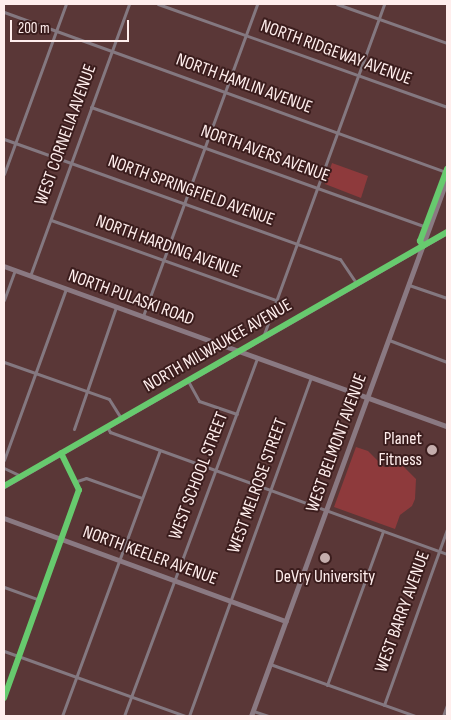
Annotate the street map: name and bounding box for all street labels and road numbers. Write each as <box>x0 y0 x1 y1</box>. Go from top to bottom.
street label: NORTH RIDGEWAY AVENUE <box>257 16 415 90</box>
street label: NORTH HAMLIN AVENUE <box>173 49 315 119</box>
street label: WEST CORNELIA AVENUE <box>30 62 102 208</box>
street label: NORTH AVERS AVENUE <box>198 121 332 187</box>
street label: NORTH SPRINGFIELD AVENUE <box>105 151 277 231</box>
street label: NORTH HARDING AVENUE <box>93 211 243 283</box>
street label: NORTH PULASKI ROAD <box>65 265 197 331</box>
street label: NORTH MILWAUKEE AVENUE <box>140 295 296 397</box>
street label: WEST BELMONT AVENUE <box>302 371 372 515</box>
street label: WEST SCHOOL STREET <box>165 409 233 543</box>
street label: WEST MELROSE STREET <box>224 416 292 556</box>
street label: NORTH KEELER AVENUE <box>80 522 220 590</box>
street label: WEST BARRY AVENUE <box>371 548 435 676</box>

